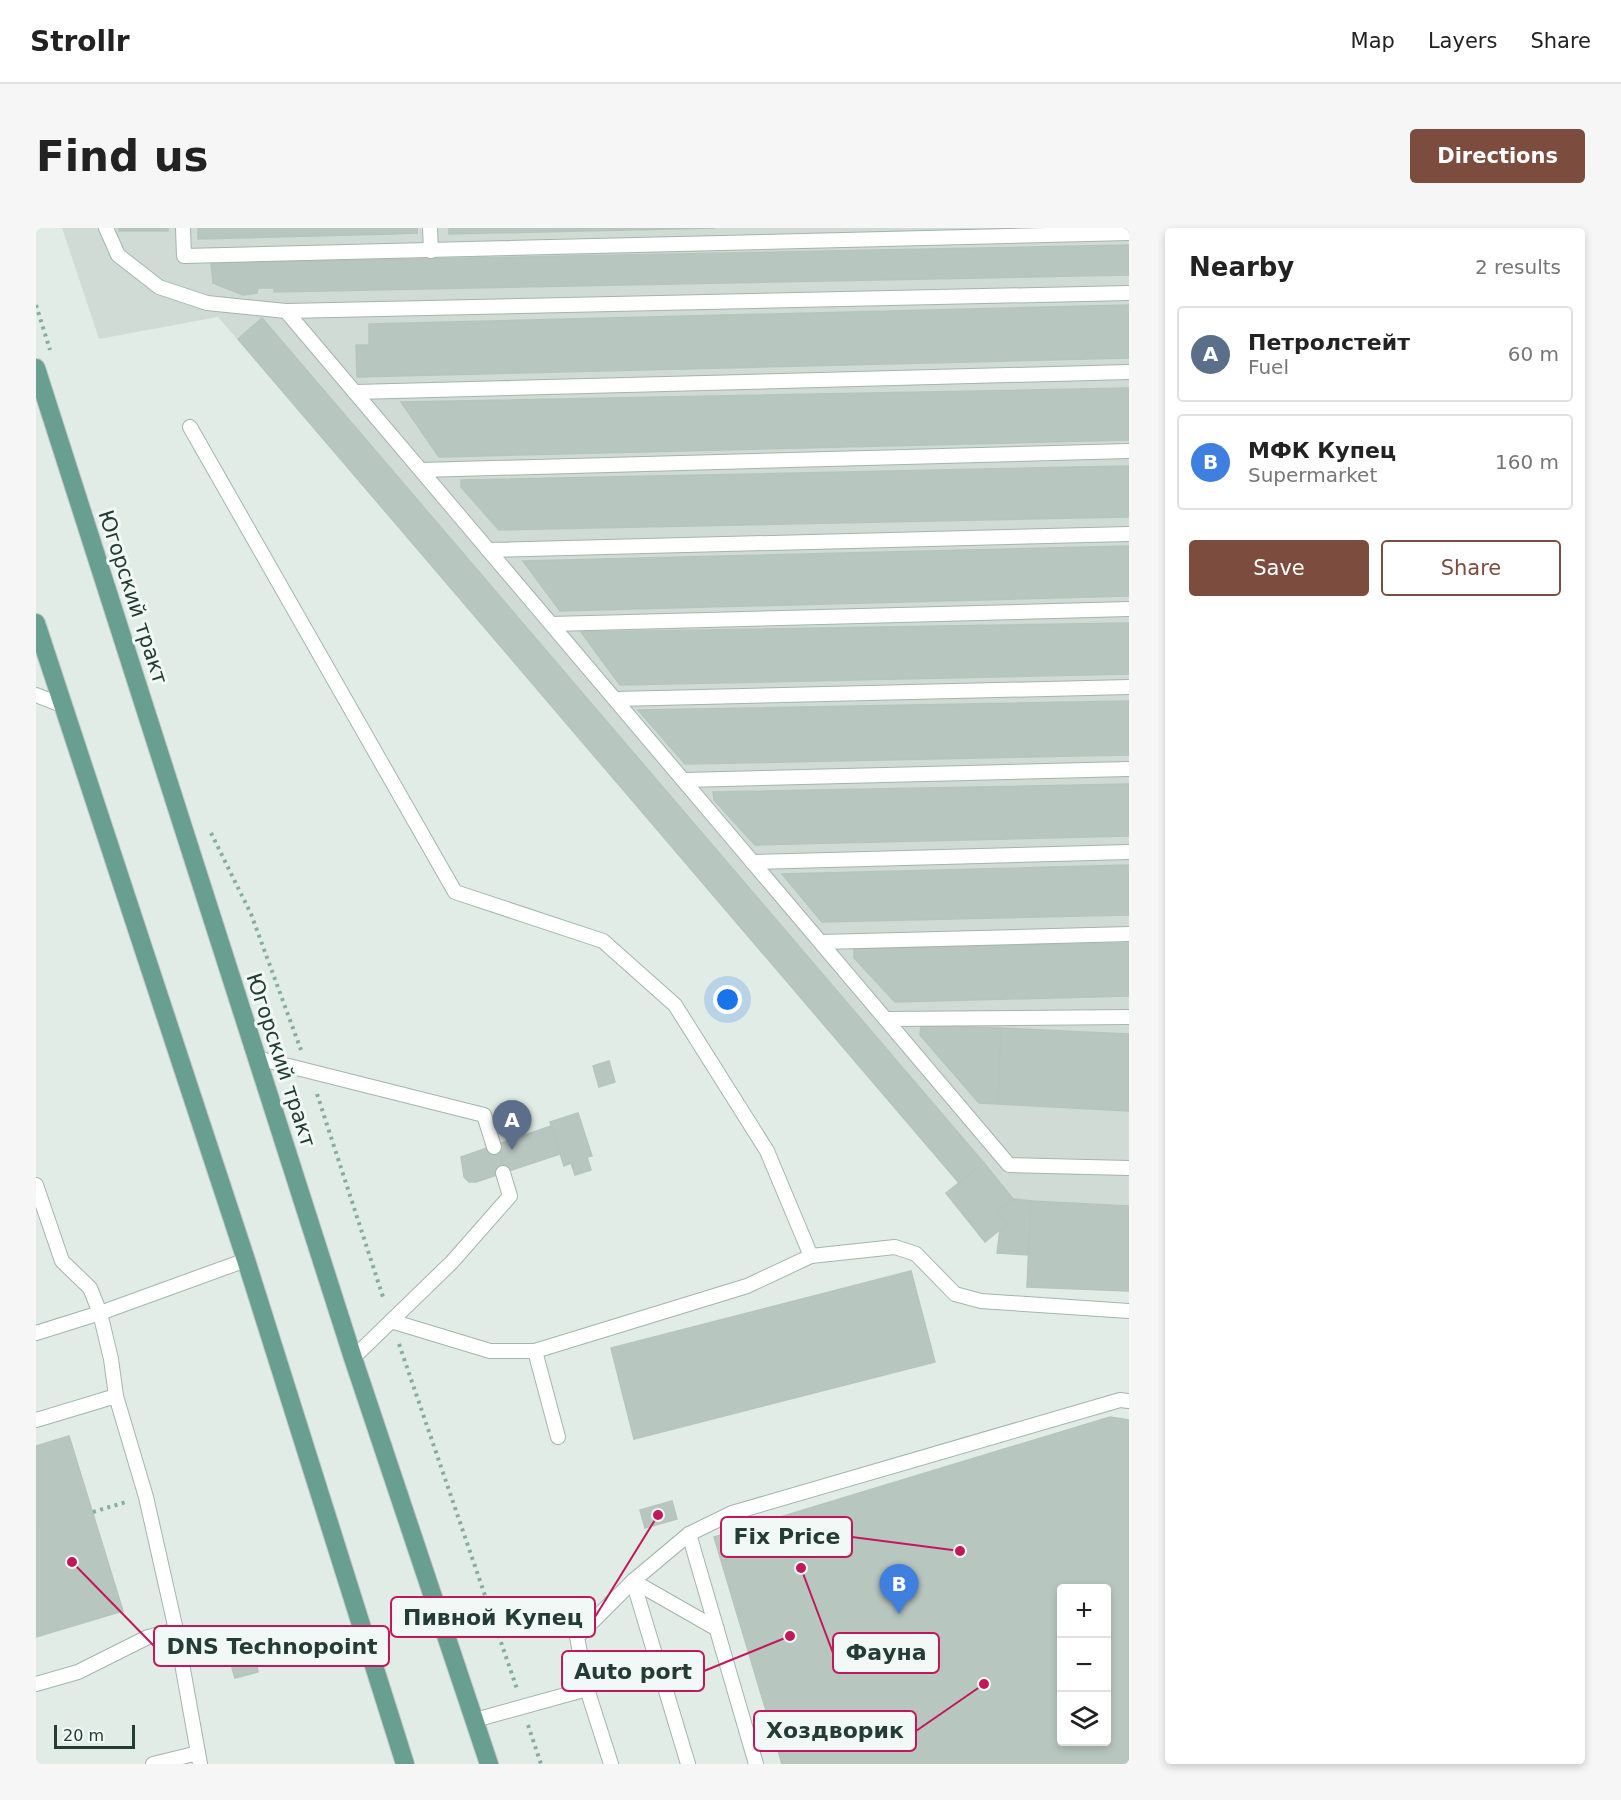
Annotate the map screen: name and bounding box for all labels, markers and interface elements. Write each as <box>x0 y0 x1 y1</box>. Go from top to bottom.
text: Strollr <box>30 25 130 58</box>
text: Map <box>1351 29 1395 53</box>
text: Layers <box>1428 29 1497 53</box>
text: Share <box>1530 29 1591 53</box>
button: Directions <box>1410 129 1585 183</box>
text: Find us <box>36 132 209 181</box>
text: Nearby <box>1189 252 1294 282</box>
text: 2 results <box>1475 255 1561 279</box>
text: Петролстейт <box>1248 330 1410 355</box>
text: A <box>1203 342 1218 366</box>
text: 60 m <box>1508 342 1559 366</box>
text: Fuel <box>1248 355 1289 379</box>
text: МФК Купец <box>1248 438 1396 463</box>
text: B <box>1203 450 1218 474</box>
text: 160 m <box>1495 450 1559 474</box>
text: Supermarket <box>1248 463 1377 487</box>
street label: Югорский тракт <box>94 507 172 687</box>
button: Save <box>1189 540 1369 596</box>
button: Share <box>1381 540 1561 596</box>
street label: Югорский тракт <box>242 970 320 1150</box>
your location <box>713 985 742 1014</box>
pin: A <box>492 1100 532 1150</box>
callout: Fix Price <box>721 1517 852 1557</box>
text: Fix Price <box>734 1524 840 1549</box>
pin: B <box>880 1564 918 1614</box>
map controls <box>1057 1584 1111 1746</box>
button: + <box>1057 1584 1111 1638</box>
callout: Пивной Купец <box>391 1597 595 1637</box>
text: Пивной Купец <box>403 1605 583 1630</box>
callout: DNS Technopoint <box>154 1626 389 1666</box>
callout: Фауна <box>833 1633 939 1673</box>
text: DNS Technopoint <box>166 1634 378 1659</box>
button: − <box>1057 1638 1111 1692</box>
text: Фауна <box>845 1640 927 1665</box>
callout: Auto port <box>562 1651 704 1691</box>
text: Auto port <box>574 1659 693 1684</box>
button: layers <box>1057 1692 1111 1746</box>
callout: Хоздворик <box>754 1711 916 1751</box>
text: Хоздворик <box>766 1718 904 1743</box>
scale bar <box>54 1722 135 1750</box>
text: 20 m <box>63 1726 104 1745</box>

